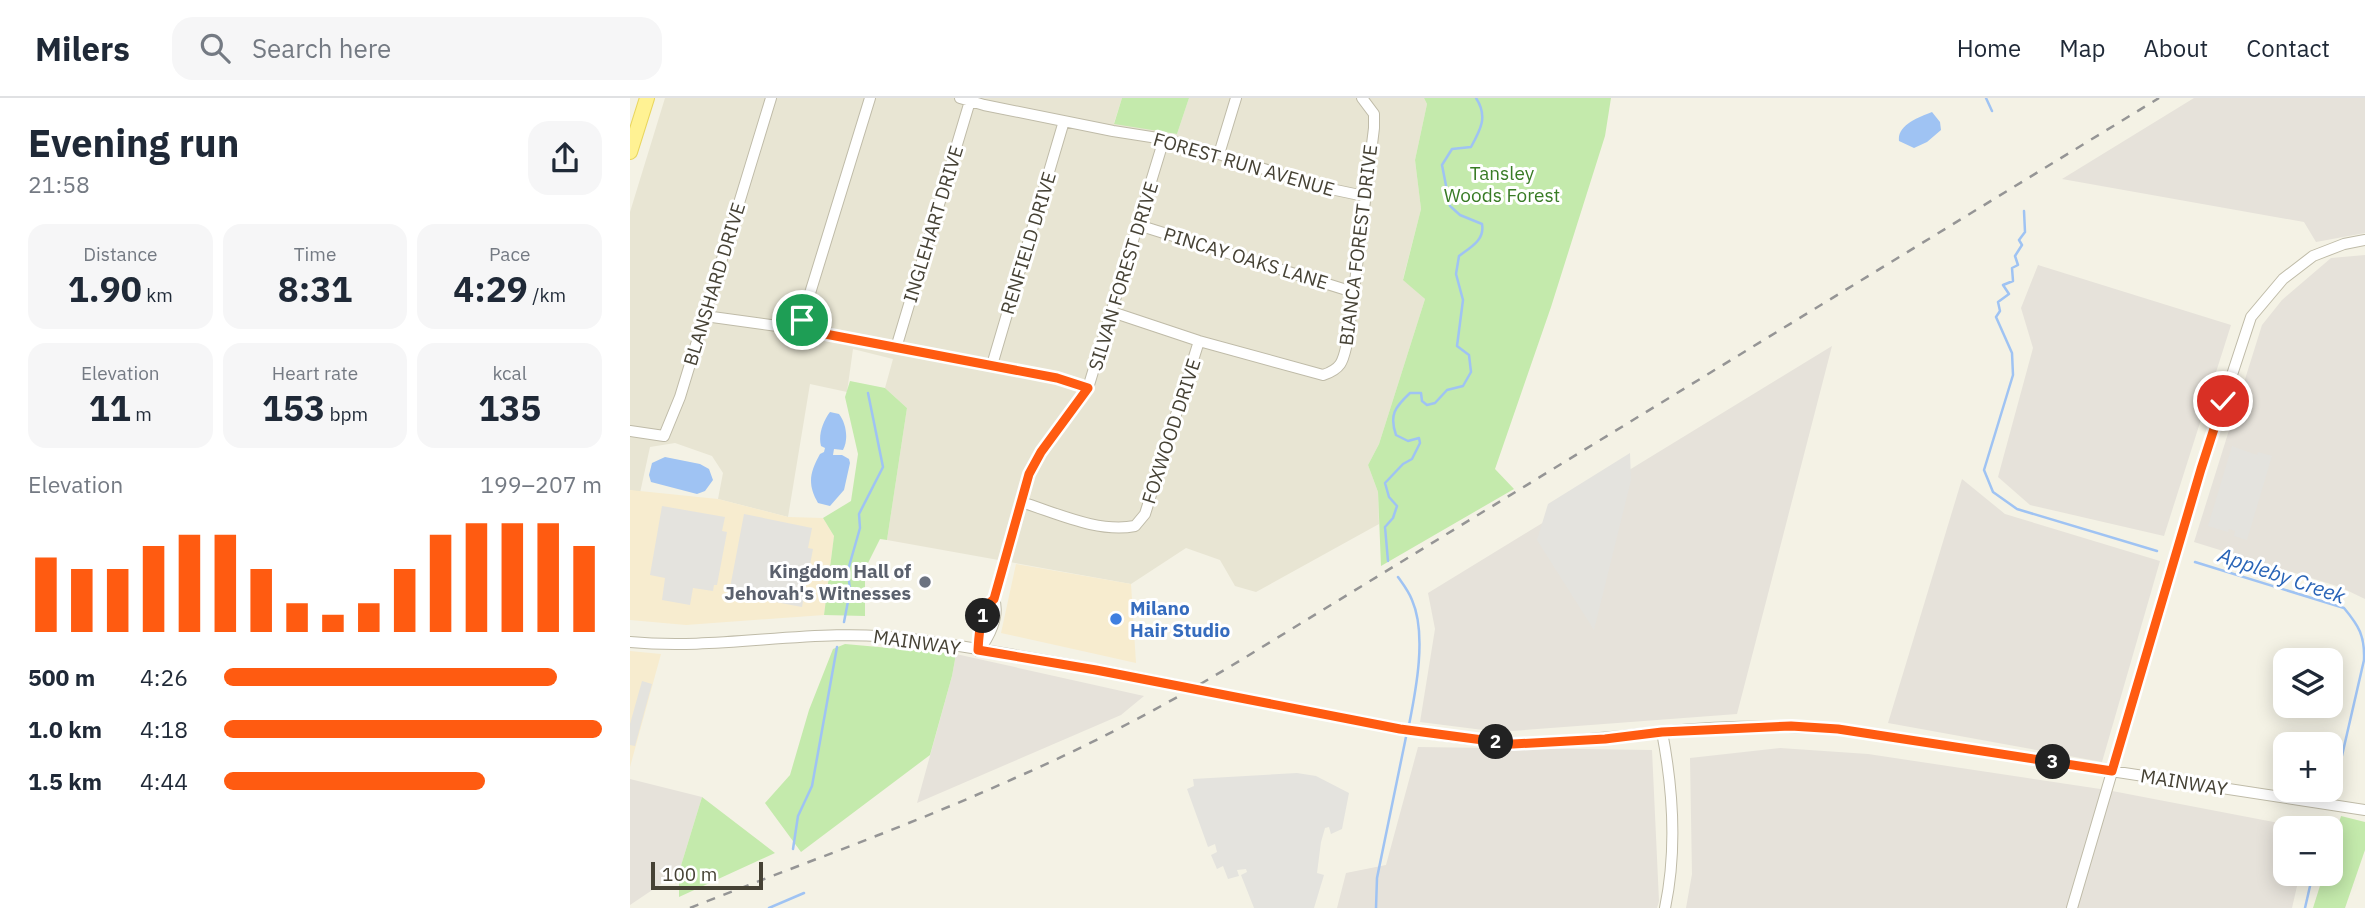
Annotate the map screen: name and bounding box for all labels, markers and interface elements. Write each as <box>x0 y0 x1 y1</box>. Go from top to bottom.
search box <box>172 17 662 80</box>
text: Milers <box>35 27 130 70</box>
icon: search <box>196 29 234 67</box>
text: Search here <box>252 31 391 65</box>
text: Home <box>1957 32 2021 64</box>
text: Map <box>2059 32 2105 64</box>
text: About <box>2143 32 2208 64</box>
text: Contact <box>2246 32 2330 64</box>
text: Evening run <box>28 118 239 167</box>
button: share <box>528 121 602 195</box>
street label: FOREST RUN AVENUE <box>1151 127 1337 201</box>
street label: INGLEHART DRIVE <box>898 143 968 305</box>
street label: BIANCA FOREST DRIVE <box>1334 143 1382 347</box>
park label: Tansley Woods Forest <box>1444 161 1560 207</box>
text: 21:58 <box>28 169 90 199</box>
street label: RENFIELD DRIVE <box>995 169 1061 317</box>
street label: SILVAN FOREST DRIVE <box>1083 179 1163 373</box>
street label: BLANSHARD DRIVE <box>678 200 750 368</box>
street label: PINCAY OAKS LANE <box>1161 222 1331 294</box>
text: Distance <box>83 242 157 266</box>
text: Time <box>294 242 336 266</box>
text: Pace <box>489 242 530 266</box>
text: 1.90 <box>68 266 142 312</box>
text: 8:31 <box>278 266 352 312</box>
text: 4:29 <box>453 266 528 312</box>
text: km <box>142 283 173 307</box>
text: /km <box>528 283 566 307</box>
pin <box>772 290 832 350</box>
icon: arrive <box>783 301 821 339</box>
street label: FOXWOOD DRIVE <box>1136 355 1206 507</box>
text: Elevation <box>81 361 160 385</box>
text: Heart rate <box>272 361 358 385</box>
text: kcal <box>492 361 527 385</box>
pin <box>2193 371 2253 431</box>
icon: check <box>2204 382 2242 420</box>
text: 11 <box>89 385 131 431</box>
text: 153 <box>262 385 325 431</box>
text: 135 <box>478 385 541 431</box>
text: m <box>131 402 152 426</box>
text: bpm <box>325 402 368 426</box>
text: Elevation <box>28 469 123 499</box>
text: 199–207 m <box>480 469 602 499</box>
water label: Appleby Creek <box>2214 540 2350 610</box>
place label: Kingdom Hall of Jehovah's Witnesses <box>724 559 911 605</box>
marker: Kingdom Hall of Jehovah's Witnesses <box>917 574 933 590</box>
place label: Milano Hair Studio <box>1130 596 1231 642</box>
pin: 1 <box>966 598 1000 634</box>
text: 1 <box>977 603 988 627</box>
marker: Milano Hair Studio <box>1108 611 1124 627</box>
street label: MAINWAY <box>872 624 963 660</box>
map controls <box>2273 648 2343 886</box>
button: layers <box>2273 648 2343 718</box>
text: 500 m <box>28 662 95 692</box>
text: 4:26 <box>140 662 188 692</box>
text: 1.0 km <box>28 714 102 744</box>
text: 4:18 <box>140 714 188 744</box>
pin: 2 <box>1478 724 1514 760</box>
text: 2 <box>1490 729 1501 753</box>
button: + <box>2273 732 2343 802</box>
pin: 3 <box>2036 744 2070 780</box>
text: 3 <box>2047 749 2058 773</box>
street label: MAINWAY <box>2139 763 2230 801</box>
text: 1.5 km <box>28 766 102 796</box>
text: 4:44 <box>140 766 188 796</box>
button: − <box>2273 816 2343 886</box>
scale bar <box>651 859 763 891</box>
text: 100 m <box>662 862 717 886</box>

